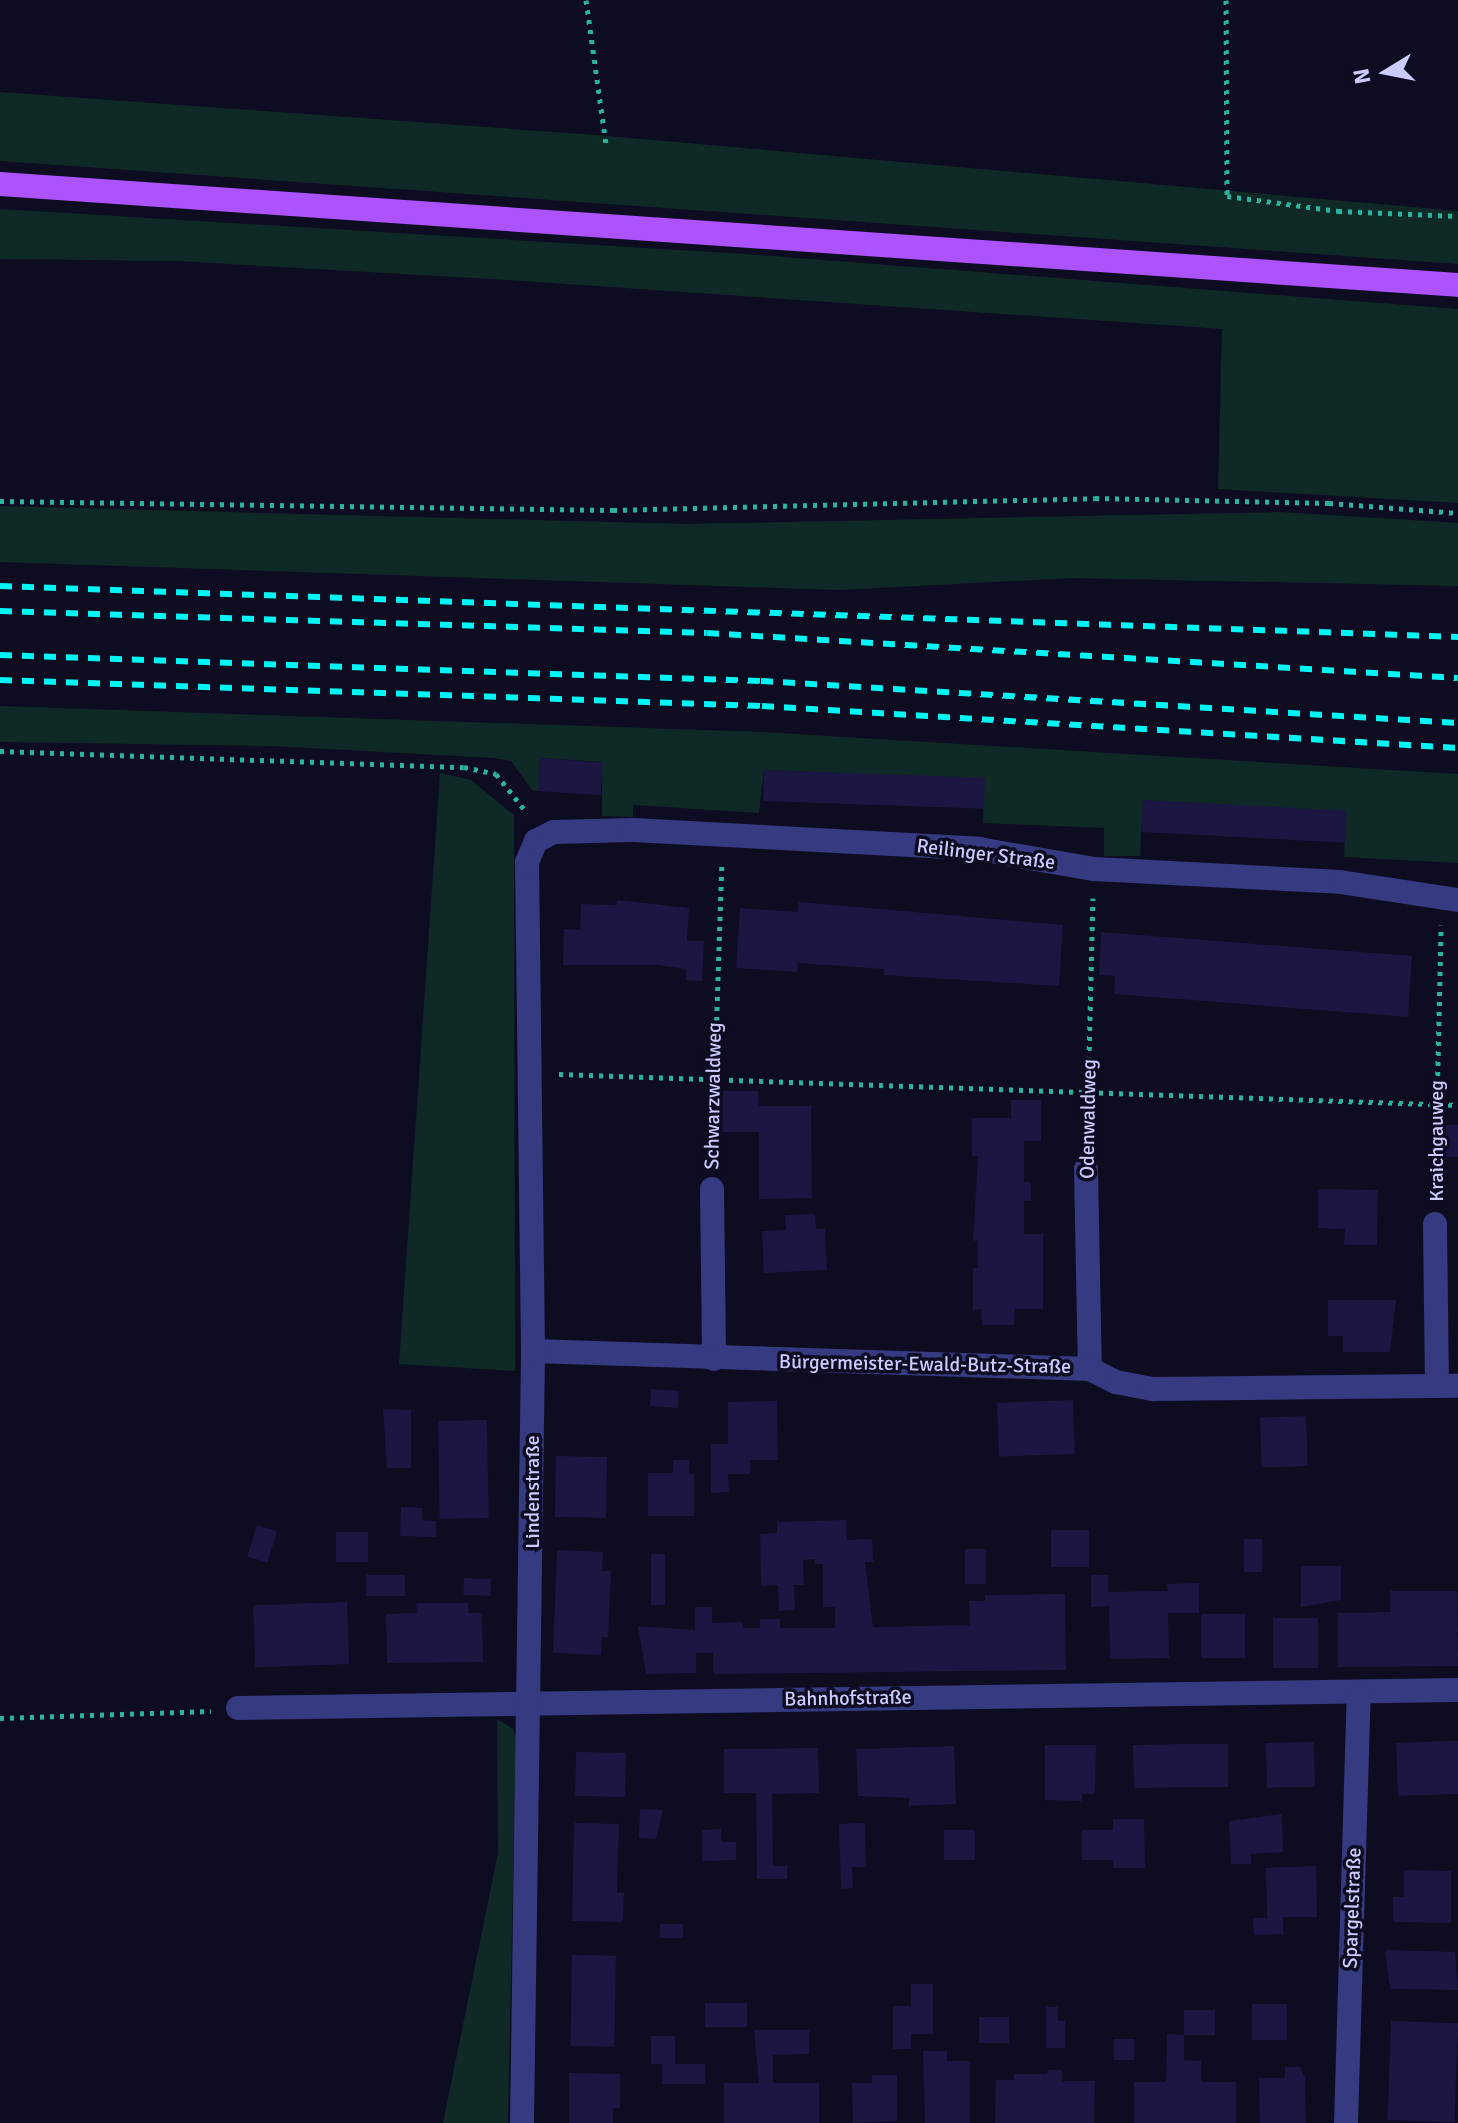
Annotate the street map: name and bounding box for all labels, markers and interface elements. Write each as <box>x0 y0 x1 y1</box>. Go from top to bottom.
north arrow <box>1346 32 1426 112</box>
text: N <box>1347 66 1376 86</box>
street label: Reilinger Straße <box>915 834 1057 874</box>
street label: Schwarzwaldweg <box>700 1022 726 1170</box>
street label: Odenwaldweg <box>1075 1059 1101 1179</box>
street label: Kraichgauweg <box>1424 1080 1448 1202</box>
street label: Bürgermeister-Ewald-Butz-Straße <box>779 1349 1071 1379</box>
street label: Lindenstraße <box>520 1435 544 1549</box>
street label: Bahnhofstraße <box>784 1685 912 1711</box>
street label: Spargelstraße <box>1338 1847 1366 1969</box>

